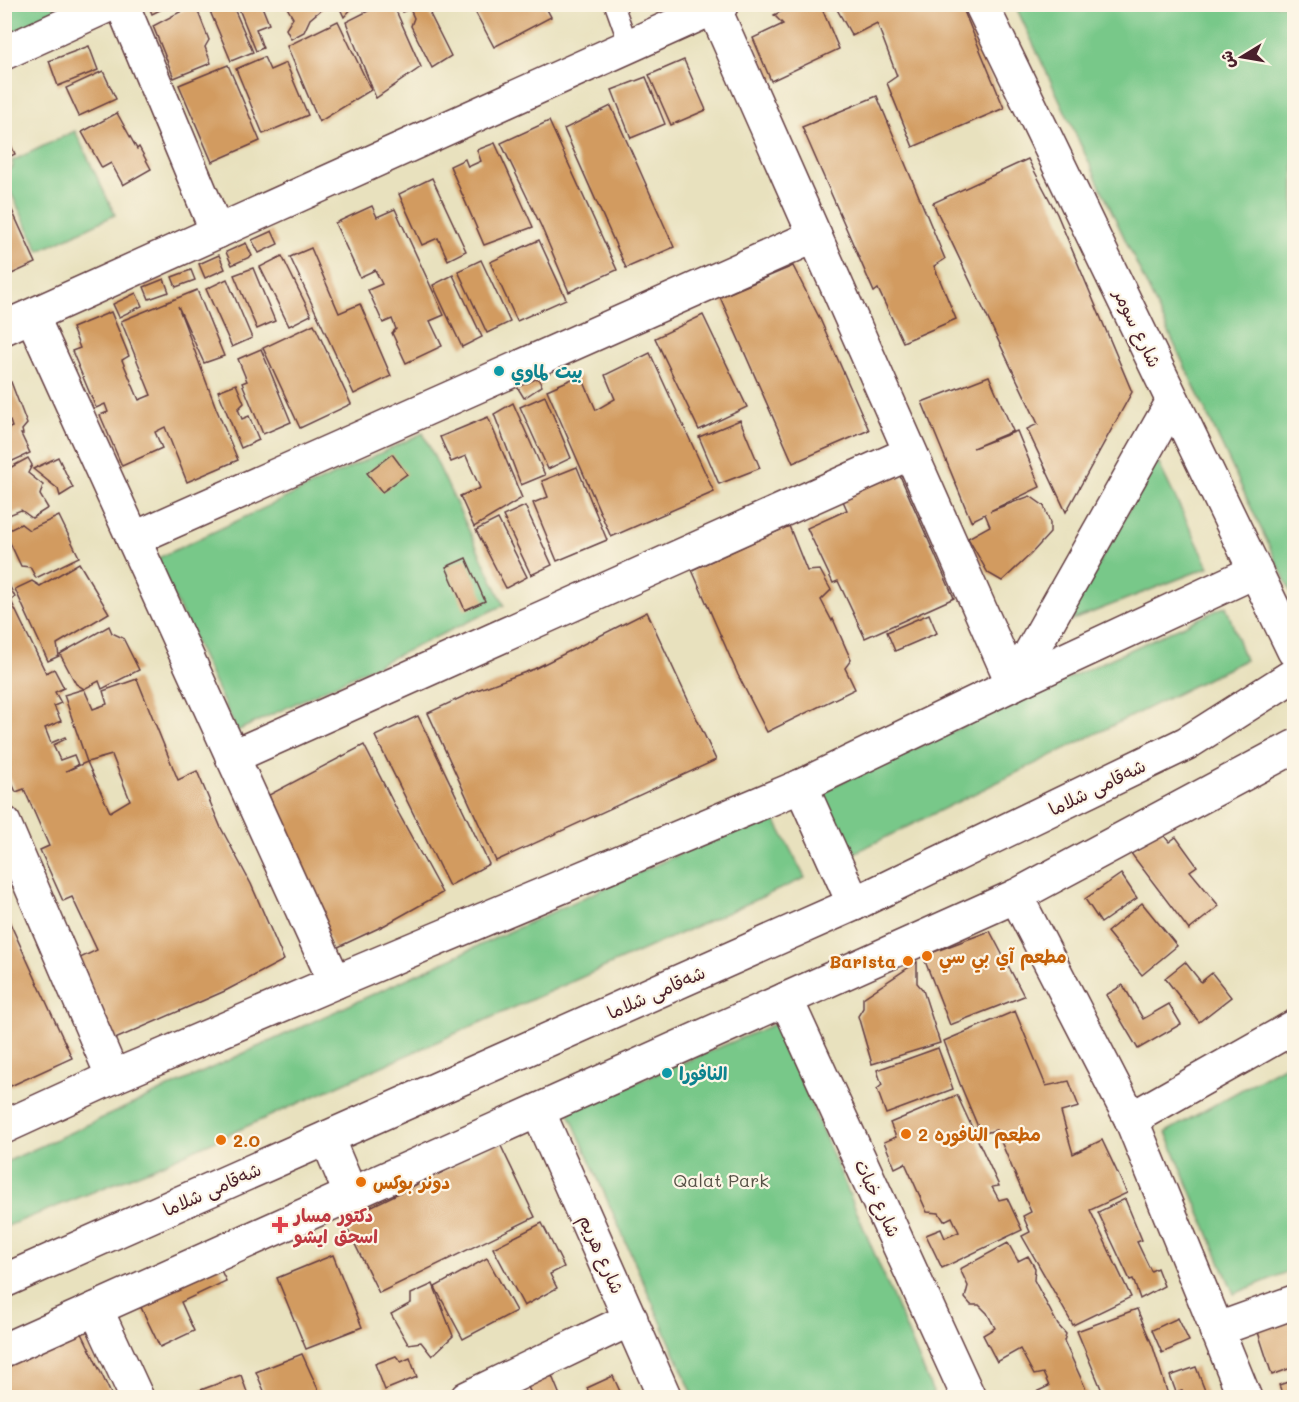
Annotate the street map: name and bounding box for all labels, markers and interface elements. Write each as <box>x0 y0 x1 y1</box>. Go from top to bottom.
north arrow <box>1212 27 1272 87</box>
text: ش <box>1215 49 1239 71</box>
street label: شارع سومر <box>1107 283 1167 372</box>
place label: بيت لماوي <box>511 359 582 386</box>
marker: بيت لماوي <box>492 364 506 378</box>
street label: شەقامی شلاما <box>1045 753 1149 821</box>
place label: مطعم آي بي سي <box>939 944 1067 973</box>
place label: Barista <box>829 949 896 973</box>
marker: مطعم آي بي سي <box>920 949 934 963</box>
marker: Barista <box>901 954 915 968</box>
street label: شەقامی شلاما <box>603 960 709 1024</box>
place label: النافورا <box>679 1061 727 1086</box>
marker: النافورا <box>660 1066 674 1080</box>
place label: مطعم النافوره 2 <box>918 1122 1041 1149</box>
marker: مطعم النافوره 2 <box>899 1127 913 1141</box>
place label: 2.0 <box>233 1128 261 1152</box>
marker: 2.0 <box>214 1133 228 1147</box>
street label: شارع خبات <box>849 1155 906 1241</box>
street label: شەقامی شلاما <box>159 1157 265 1221</box>
park label: Qalat Park <box>673 1168 769 1192</box>
place label: دونر بوكس <box>373 1170 450 1194</box>
marker: دونر بوكس <box>354 1175 368 1189</box>
place label: دكتور مسار اسحق ايشو <box>292 1203 378 1248</box>
street label: شارع هريم <box>571 1211 630 1298</box>
marker: دكتور مسار اسحق ايشو <box>271 1216 289 1234</box>

